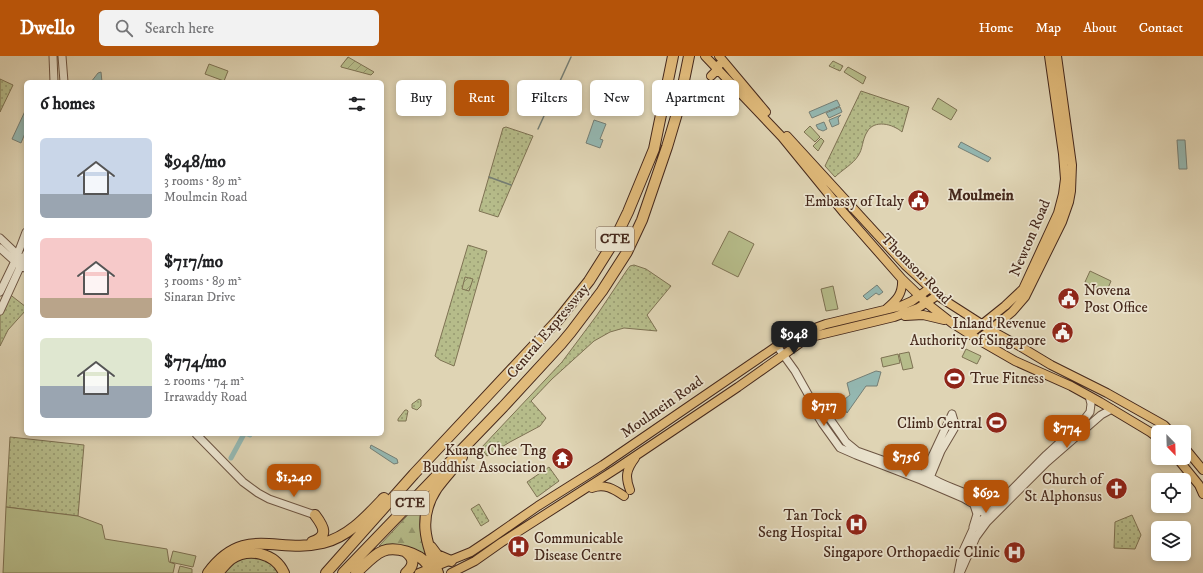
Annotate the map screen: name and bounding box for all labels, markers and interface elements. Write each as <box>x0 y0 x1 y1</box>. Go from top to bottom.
search box <box>99 10 379 46</box>
text: Dwello <box>20 17 75 40</box>
icon: search <box>113 17 135 39</box>
text: Search here <box>145 19 214 38</box>
text: Home <box>979 19 1013 37</box>
text: Map <box>1035 19 1061 37</box>
text: About <box>1083 19 1117 37</box>
text: Contact <box>1139 19 1183 37</box>
chip: Buy <box>396 80 446 116</box>
chip: Rent <box>454 80 509 116</box>
chip: Filters <box>517 80 582 116</box>
chip: New <box>590 80 644 116</box>
chip: Apartment <box>652 80 739 116</box>
text: 6 homes <box>40 93 95 115</box>
icon: filters <box>346 93 368 115</box>
text: $948/mo <box>164 151 226 173</box>
icon: home <box>72 154 120 202</box>
text: 3 rooms · 89 m² <box>164 173 241 189</box>
district label: Moulmein <box>948 185 1015 205</box>
public building icon: Embassy of Italy <box>906 188 932 214</box>
text: Moulmein Road <box>164 189 247 205</box>
place label: Embassy of Italy <box>805 192 905 211</box>
street label: Newton Road <box>1005 196 1055 279</box>
road number: CTE <box>596 227 634 251</box>
street label: Thomson Road <box>877 230 956 309</box>
text: $717/mo <box>164 251 223 273</box>
icon: home <box>72 254 120 302</box>
text: 3 rooms · 89 m² <box>164 273 241 289</box>
street label: Central Expressway <box>503 279 594 383</box>
place label: Novena Post Office <box>1084 281 1148 317</box>
public building icon: Novena Post Office <box>1056 286 1082 312</box>
text: Sinaran Drive <box>164 289 235 305</box>
place label: Inland Revenue Authority of Singapore <box>910 314 1046 350</box>
public building icon: Inland Revenue Authority of Singapore <box>1049 319 1075 345</box>
pin: $948 <box>770 321 818 355</box>
text: $948 <box>780 326 808 342</box>
text: $774/mo <box>164 351 226 373</box>
icon: home <box>72 354 120 402</box>
sports icon: True Fitness <box>941 365 967 391</box>
place label: True Fitness <box>970 369 1044 388</box>
street label: Moulmein Road <box>617 371 707 442</box>
text: 2 rooms · 74 m² <box>164 373 244 389</box>
text: Irrawaddy Road <box>164 389 247 405</box>
pin: $717 <box>800 393 848 427</box>
text: $717 <box>811 398 837 414</box>
sports icon: Climb Central <box>984 410 1010 436</box>
place label: Climb Central <box>897 414 982 433</box>
pin: $774 <box>1043 415 1091 449</box>
text: $774 <box>1053 420 1081 436</box>
north arrow <box>1151 425 1191 465</box>
map controls <box>1151 425 1191 561</box>
place label: Kuang Chee Tng Buddhist Association <box>422 441 547 477</box>
pin: $756 <box>882 444 930 478</box>
temple icon: Kuang Chee Tng Buddhist Association <box>549 446 575 472</box>
text: $756 <box>892 449 920 465</box>
pin: $1,240 <box>261 464 327 498</box>
text: $1,240 <box>276 469 312 485</box>
place label: Church of St Alphonsus <box>1024 470 1104 506</box>
button: locate <box>1151 473 1191 513</box>
church icon: Church of St Alphonsus <box>1104 475 1130 501</box>
pin: $692 <box>962 480 1010 514</box>
text: $692 <box>973 485 999 501</box>
road number: CTE <box>391 491 429 515</box>
place label: Tan Tock Seng Hospital <box>758 506 843 542</box>
hospital icon: Tan Tock Seng Hospital <box>844 511 870 537</box>
button: layers <box>1151 521 1191 561</box>
place label: Communicable Disease Centre <box>534 529 623 565</box>
hospital icon: Communicable Disease Centre <box>505 534 531 560</box>
hospital icon: Singapore Orthopaedic Clinic <box>1002 539 1028 565</box>
place label: Singapore Orthopaedic Clinic <box>823 543 1001 562</box>

